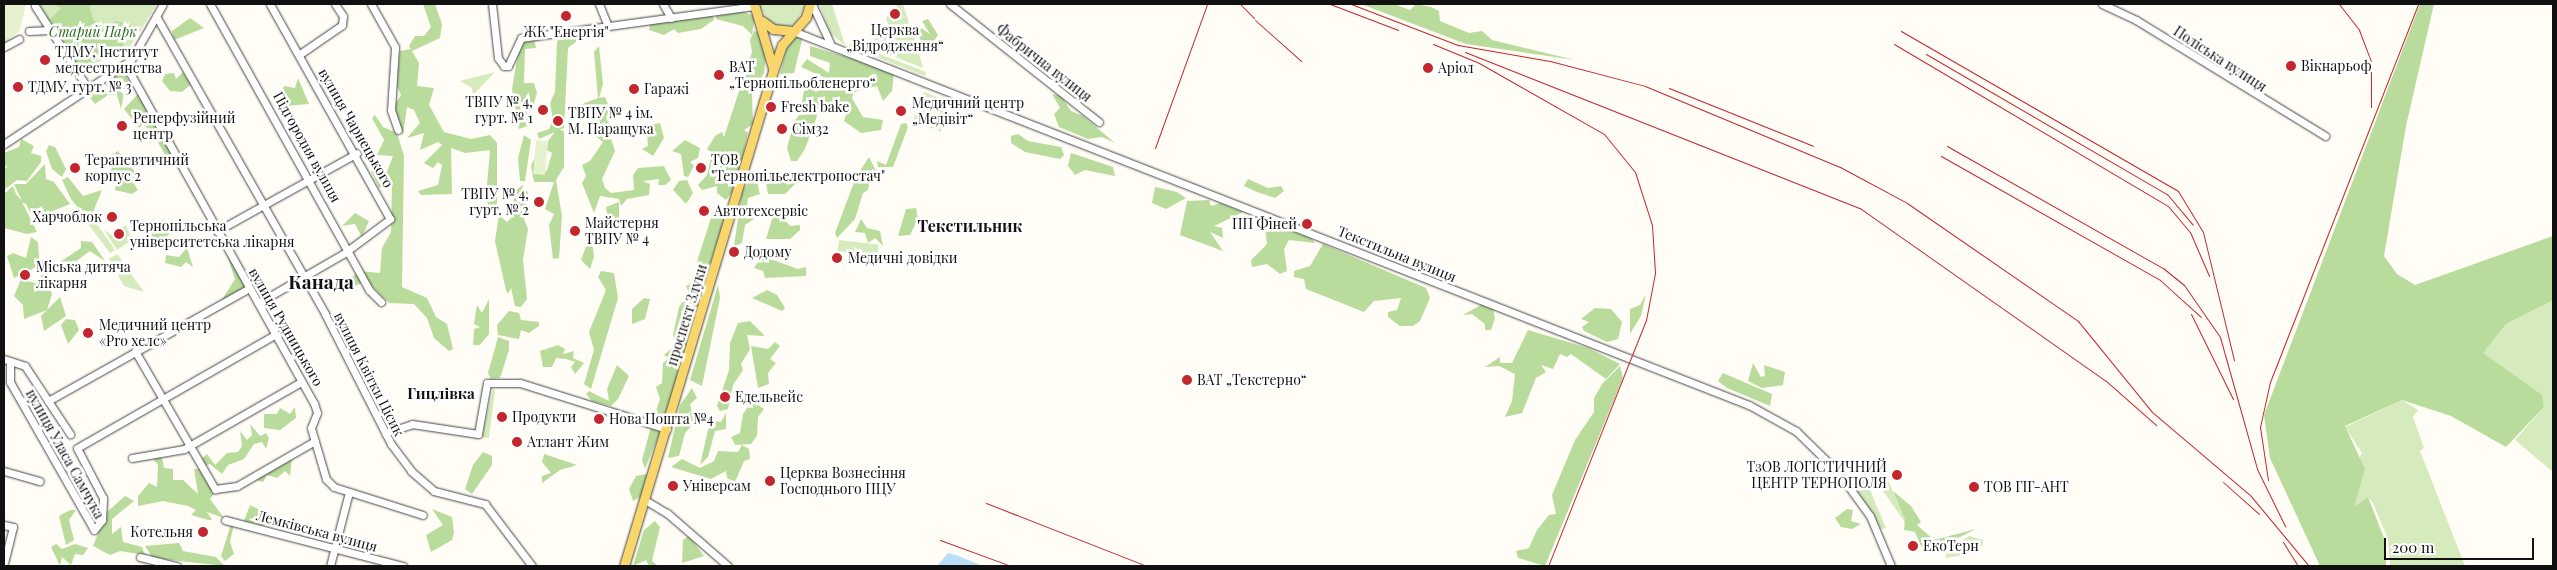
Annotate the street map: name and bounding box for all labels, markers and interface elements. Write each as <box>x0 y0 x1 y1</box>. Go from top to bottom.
marker: Церква „Відродження“ <box>889 8 901 20</box>
marker: ЖК "Енергія" <box>560 10 572 22</box>
street label: Фабрична вулиця <box>993 21 1095 105</box>
place label: Церква „Відродження“ <box>846 22 944 54</box>
street label: Поліська вулиця <box>2170 23 2270 95</box>
park label: Старий Парк <box>49 24 137 40</box>
place label: ЖК "Енергія" <box>523 24 609 40</box>
place label: ТДМУ, Iнститут медсестринства <box>55 44 162 76</box>
marker: ТДМУ, Iнститут медсестринства <box>39 54 51 66</box>
place label: Вікнарьоф <box>2301 58 2372 74</box>
place label: ВАТ „Тернопільобленерго“ <box>729 59 875 92</box>
place label: Аріол <box>1438 60 1474 76</box>
marker: Вікнарьоф <box>2285 60 2297 72</box>
marker: Аріол <box>1422 62 1434 74</box>
street label: вулиця Чарнецького <box>315 65 397 191</box>
marker: ВАТ „Тернопільобленерго“ <box>713 69 725 81</box>
place label: ТДМУ, гурт. № 3 <box>28 79 132 95</box>
marker: ТДМУ, гурт. № 3 <box>12 81 24 93</box>
place label: Гаражі <box>644 81 689 97</box>
marker: Гаражі <box>628 83 640 95</box>
street label: Підгородня вулиця <box>270 89 344 205</box>
place label: ТВПУ № 4, гурт. № 1 <box>465 94 533 126</box>
place label: Медичний центр „Медівіт“ <box>912 95 1024 128</box>
place label: Fresh bake <box>781 99 849 115</box>
marker: Fresh bake <box>765 101 777 113</box>
marker: ТВПУ № 4, гурт. № 1 <box>537 104 549 116</box>
marker: Медичний центр „Медівіт“ <box>894 104 908 118</box>
place label: ТВПУ № 4 ім. М. Паращука <box>568 105 654 138</box>
place label: Реперфузійний центр <box>133 110 235 142</box>
marker: ТВПУ № 4 ім. М. Паращука <box>552 115 564 127</box>
marker: Реперфузійний центр <box>115 119 129 133</box>
place label: Сім32 <box>792 121 829 137</box>
marker: Сім32 <box>776 123 788 135</box>
place label: Терапевтичний корпус 2 <box>85 152 189 184</box>
place label: ТОВ "Тернопільелектропостач" <box>711 152 885 184</box>
marker: Терапевтичний корпус 2 <box>69 162 81 174</box>
marker: ТОВ "Тернопільелектропостач" <box>695 162 707 174</box>
place label: ТВПУ № 4, гурт. № 2 <box>461 186 529 218</box>
marker: ТВПУ № 4, гурт. № 2 <box>533 196 545 208</box>
place label: Автотехсервіс <box>714 203 808 219</box>
marker: Автотехсервіс <box>698 205 710 217</box>
place label: Харчоблок <box>33 209 102 225</box>
marker: Харчоблок <box>106 211 118 223</box>
place label: Майстерня ТВПУ № 4 <box>585 215 659 248</box>
district label: Текстильник <box>918 216 1022 236</box>
place label: ПП Фіней <box>1232 216 1297 232</box>
place label: Тернопільська університетська лікарня <box>130 218 294 250</box>
marker: ПП Фіней <box>1301 218 1313 230</box>
street label: Текстильна вулиця <box>1335 223 1459 285</box>
marker: Майстерня ТВПУ № 4 <box>569 225 581 237</box>
marker: Тернопільська університетська лікарня <box>112 227 126 241</box>
place label: Додому <box>744 244 791 260</box>
marker: Додому <box>728 246 740 258</box>
place label: Медичні довідки <box>848 250 958 266</box>
marker: Медичні довідки <box>830 251 844 265</box>
place label: Міська дитяча лікарня <box>36 259 131 292</box>
street label: проспект Злуки <box>664 262 710 368</box>
street label: вулиця Рудницького <box>245 265 327 389</box>
marker: Міська дитяча лікарня <box>18 268 32 282</box>
district label: Канада <box>288 271 354 293</box>
street label: вулиця Квітки Цісик <box>330 309 408 439</box>
place label: Медичний центр «Pro хелс» <box>99 317 211 350</box>
marker: Медичний центр «Pro хелс» <box>81 326 95 340</box>
place label: ВАТ „Текстерно“ <box>1197 372 1307 388</box>
marker: ВАТ „Текстерно“ <box>1181 374 1193 386</box>
district label: Гицлівка <box>407 385 475 403</box>
street label: вулиця Уласа Самчука <box>22 386 108 522</box>
place label: Едельвейс <box>735 389 803 405</box>
marker: Едельвейс <box>719 391 731 403</box>
place label: Продукти <box>512 409 576 425</box>
marker: Продукти <box>496 411 508 423</box>
place label: Нова Пошта №4 <box>609 411 714 427</box>
marker: Нова Пошта №4 <box>593 413 605 425</box>
place label: Атлант Жим <box>527 434 609 450</box>
marker: Атлант Жим <box>511 436 523 448</box>
place label: ТзОВ ЛОГІСТИЧНИЙ ЦЕНТР ТЕРНОПОЛЯ <box>1747 459 1887 492</box>
place label: Церква Вознесіння Господнього ПЦУ <box>780 465 906 498</box>
marker: ТзОВ ЛОГІСТИЧНИЙ ЦЕНТР ТЕРНОПОЛЯ <box>1891 469 1903 481</box>
marker: Церква Вознесіння Господнього ПЦУ <box>764 475 776 487</box>
place label: Універсам <box>683 478 751 494</box>
place label: ТОВ ГІГ-АНТ <box>1984 479 2069 495</box>
marker: Універсам <box>667 480 679 492</box>
marker: ТОВ ГІГ-АНТ <box>1968 481 1980 493</box>
street label: Лемківська вулиця <box>255 507 379 555</box>
place label: Котельня <box>130 524 193 540</box>
marker: Котельня <box>197 526 209 538</box>
scale bar <box>2387 528 2537 560</box>
text: 200 m <box>2392 537 2434 557</box>
place label: ЕкоТерн <box>1923 538 1979 554</box>
marker: ЕкоТерн <box>1907 540 1919 552</box>

